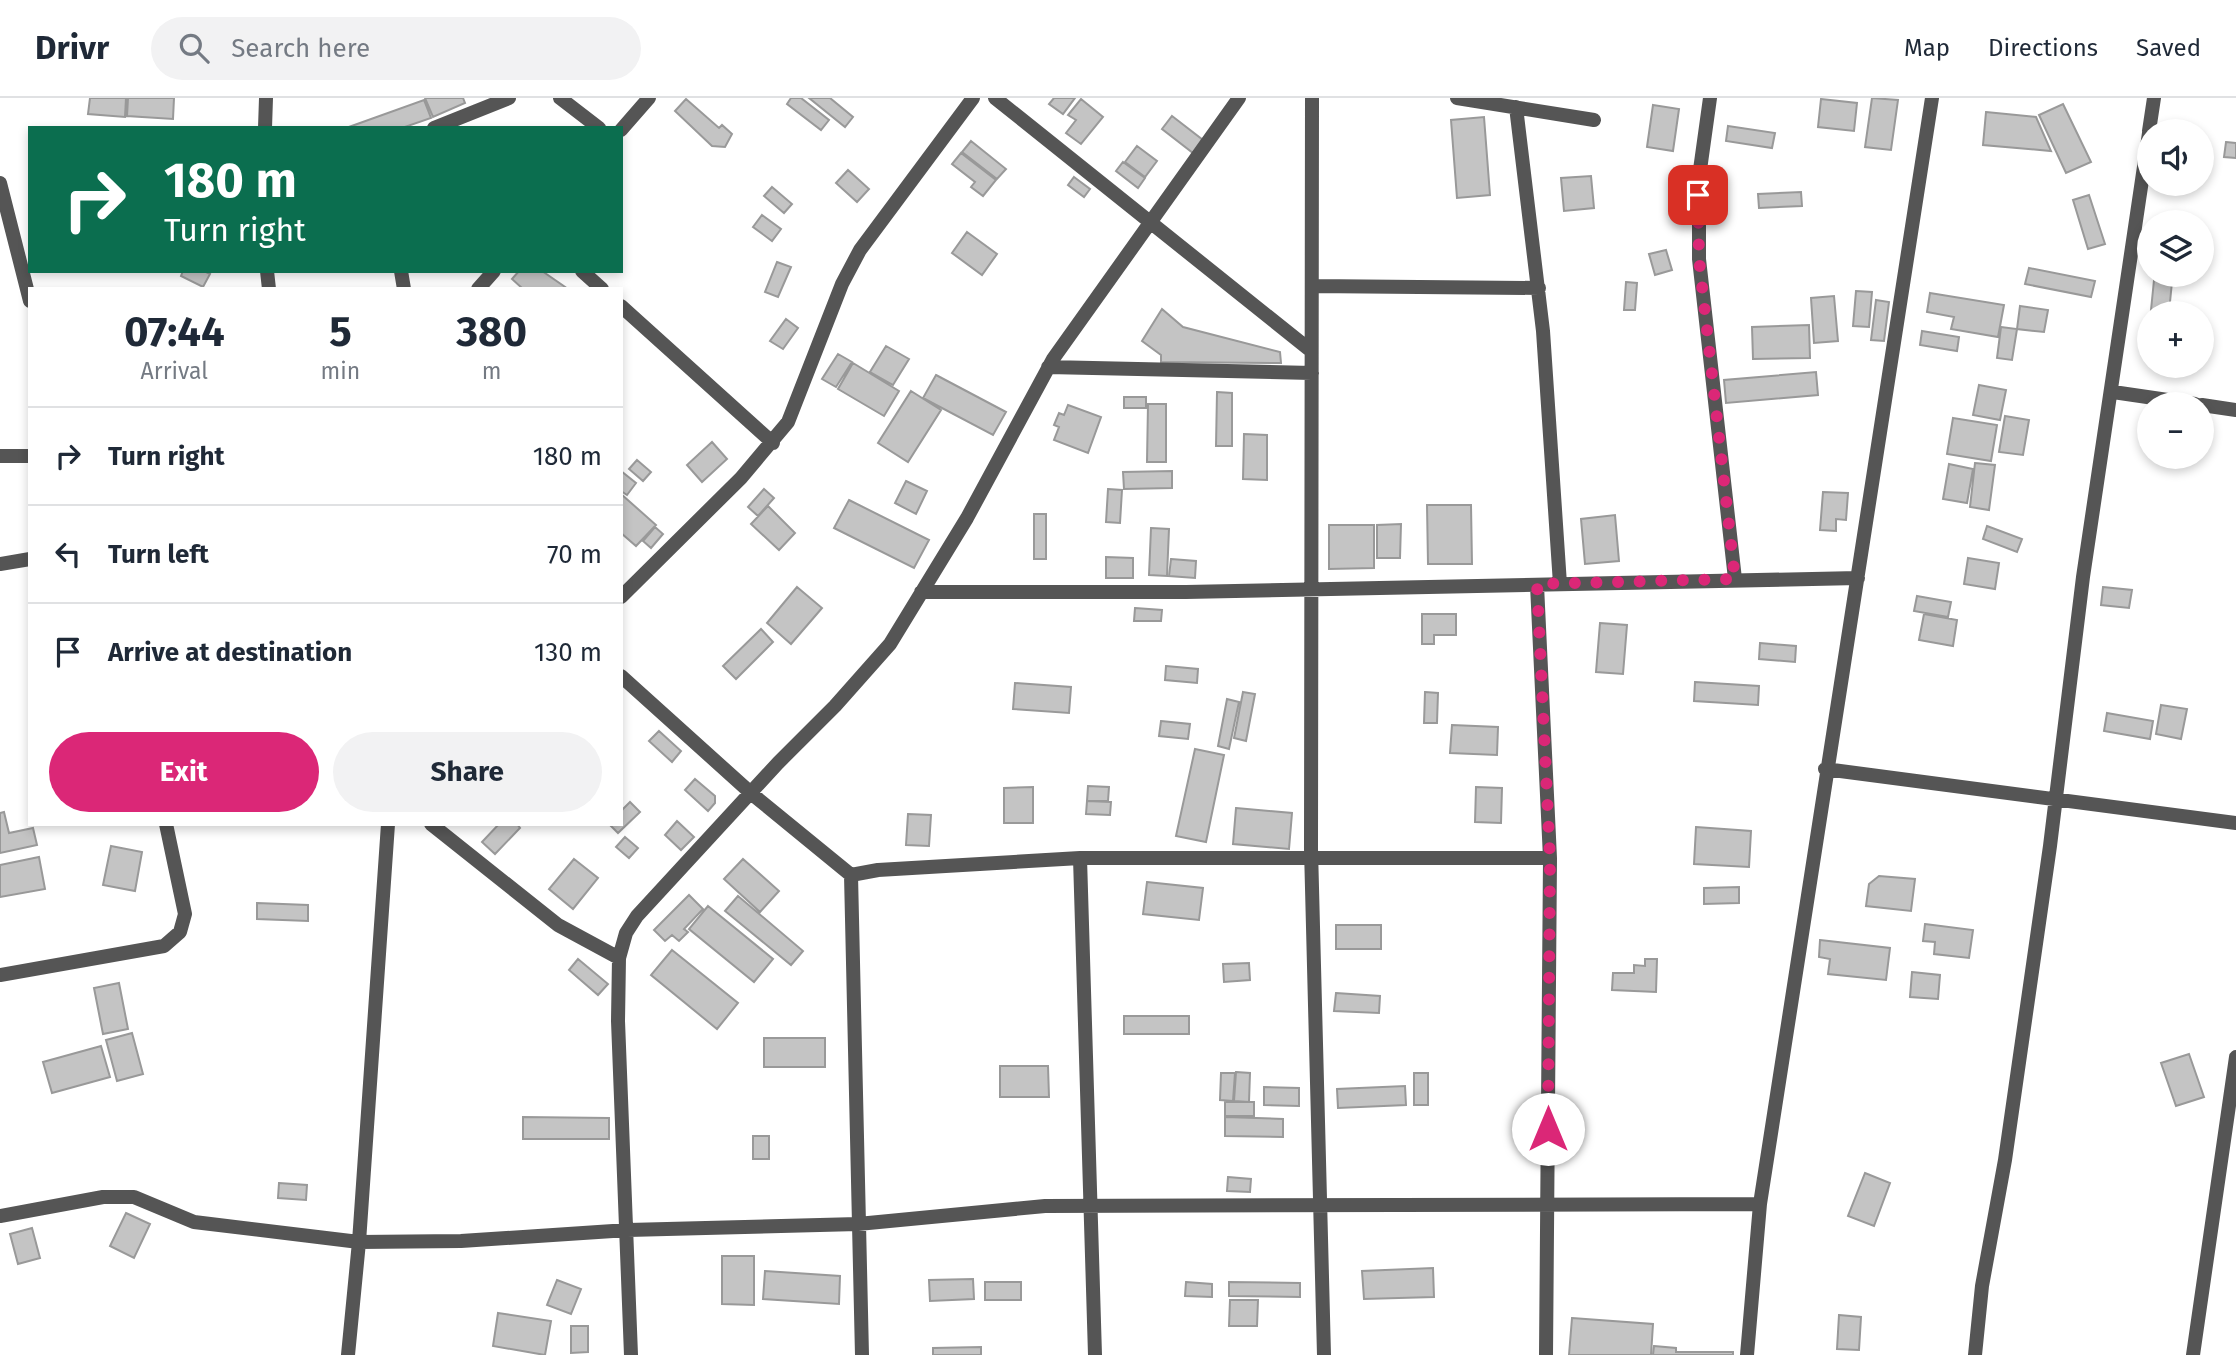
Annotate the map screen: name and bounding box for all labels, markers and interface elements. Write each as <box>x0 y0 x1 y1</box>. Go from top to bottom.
search box <box>151 17 641 80</box>
text: Drivr <box>35 28 109 68</box>
icon: search <box>175 29 213 67</box>
text: Search here <box>231 33 370 64</box>
text: Map <box>1904 34 1950 62</box>
text: Directions <box>1988 34 2098 62</box>
text: Saved <box>2136 34 2201 62</box>
map controls <box>2137 119 2214 469</box>
button: sound <box>2137 119 2214 196</box>
text: 180 m <box>164 151 297 210</box>
icon: right <box>49 154 140 245</box>
pin <box>1668 165 1728 225</box>
icon: arrive <box>1679 176 1717 214</box>
button: layers <box>2137 210 2214 287</box>
text: Turn right <box>164 211 306 249</box>
button: + <box>2137 301 2214 378</box>
text: 07:44 <box>124 307 225 357</box>
text: 5 <box>329 307 352 357</box>
text: 380 <box>456 307 527 357</box>
text: Arrival <box>141 357 208 385</box>
text: min <box>321 357 360 385</box>
text: m <box>482 357 501 385</box>
button: − <box>2137 392 2214 469</box>
icon: right <box>49 437 87 475</box>
text: Turn right <box>108 441 225 472</box>
text: 180 m <box>533 441 602 472</box>
icon: left <box>49 535 87 573</box>
text: Turn left <box>108 539 209 570</box>
text: 70 m <box>547 539 602 570</box>
icon: arrive <box>49 633 87 671</box>
text: Arrive at destination <box>108 637 352 668</box>
text: 130 m <box>534 637 602 668</box>
button: Exit <box>49 732 319 812</box>
button: Share <box>333 732 602 812</box>
position arrow <box>1511 1092 1585 1166</box>

